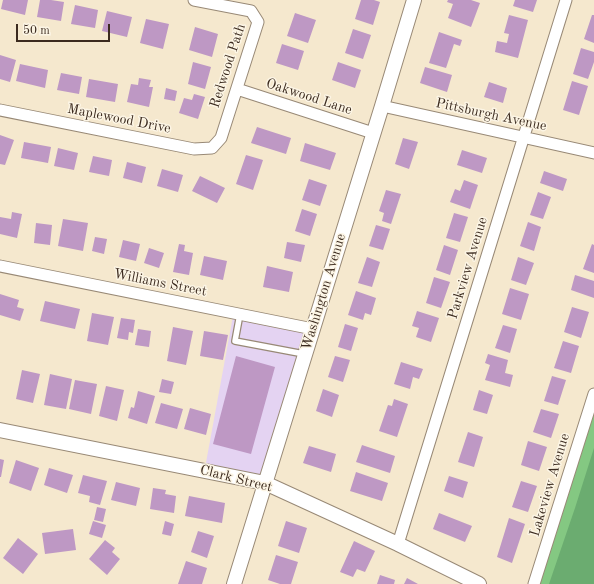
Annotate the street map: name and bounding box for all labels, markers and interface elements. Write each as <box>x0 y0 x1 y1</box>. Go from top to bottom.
scale bar <box>18 16 112 42</box>
street label: Redwood Path <box>207 22 249 110</box>
text: 50 m <box>23 25 50 37</box>
street label: Oakwood Lane <box>264 75 354 119</box>
street label: Pittsburgh Avenue <box>434 95 548 135</box>
street label: Maplewood Drive <box>66 101 172 137</box>
street label: Parkview Avenue <box>445 215 491 321</box>
street label: Washington Avenue <box>298 232 350 352</box>
street label: Williams Street <box>112 266 208 300</box>
street label: Lakeview Avenue <box>526 431 574 539</box>
street label: Clark Street <box>198 462 274 496</box>

